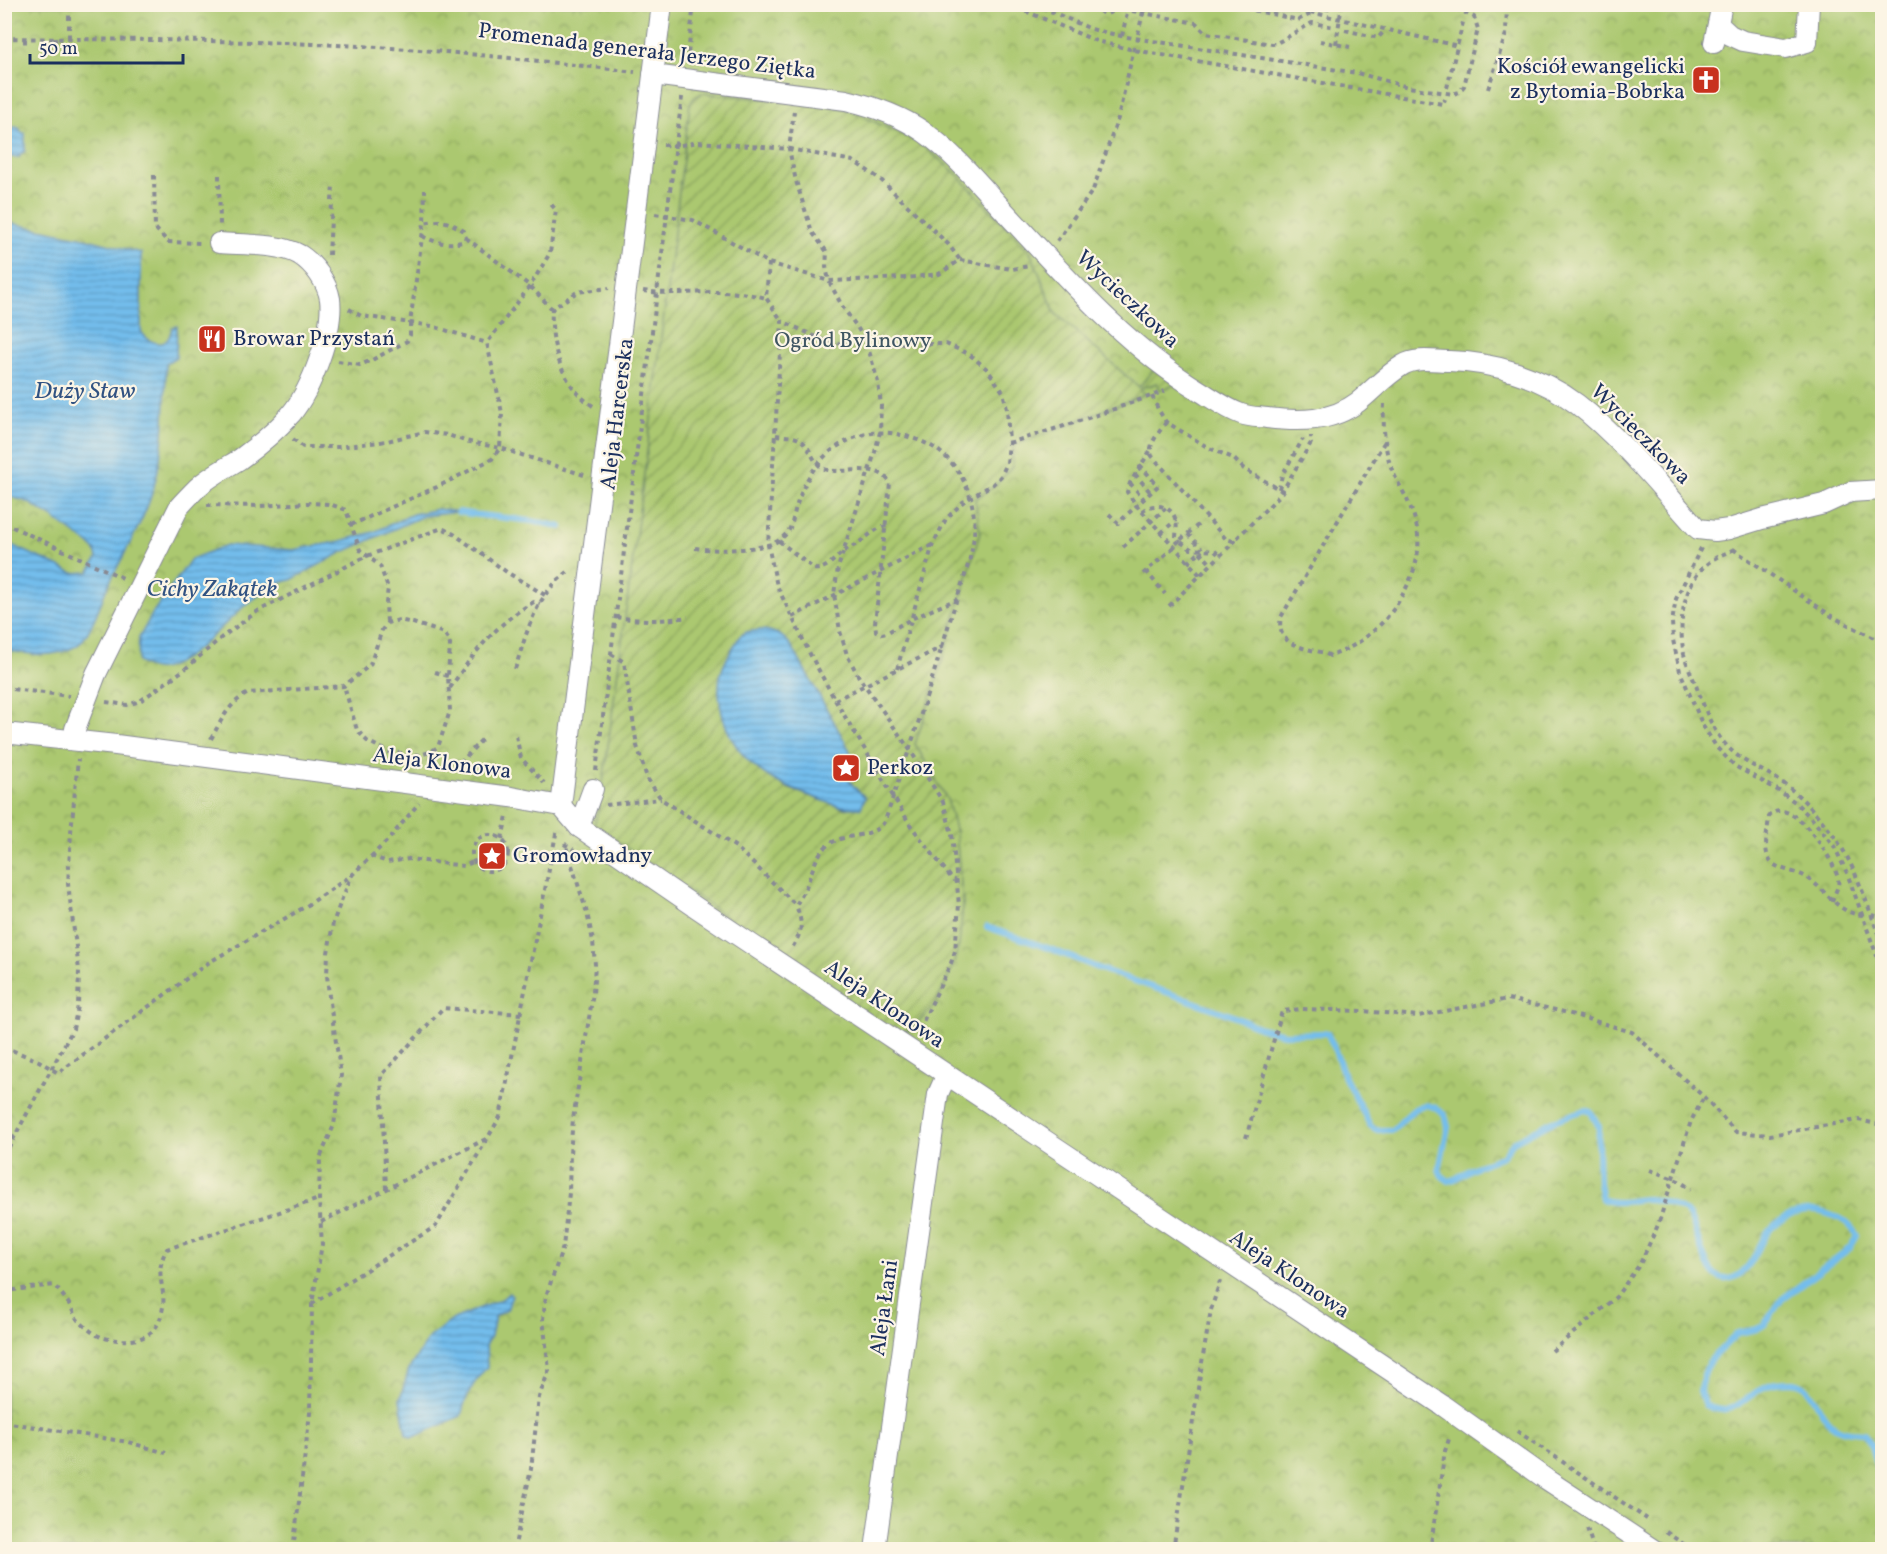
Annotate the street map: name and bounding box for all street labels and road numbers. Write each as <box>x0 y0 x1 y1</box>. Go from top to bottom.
street label: Promenada generała Jerzego Ziętka <box>476 16 818 88</box>
street label: Wycieczkowa <box>1068 244 1186 356</box>
street label: Aleja Harcerska <box>593 336 643 492</box>
street label: Wycieczkowa <box>1582 377 1698 493</box>
street label: Aleja Klonowa <box>371 740 513 788</box>
street label: Aleja Klonowa <box>817 953 951 1057</box>
street label: Aleja Klonowa <box>1222 1223 1356 1327</box>
street label: Aleja Łani <box>863 1258 907 1358</box>

